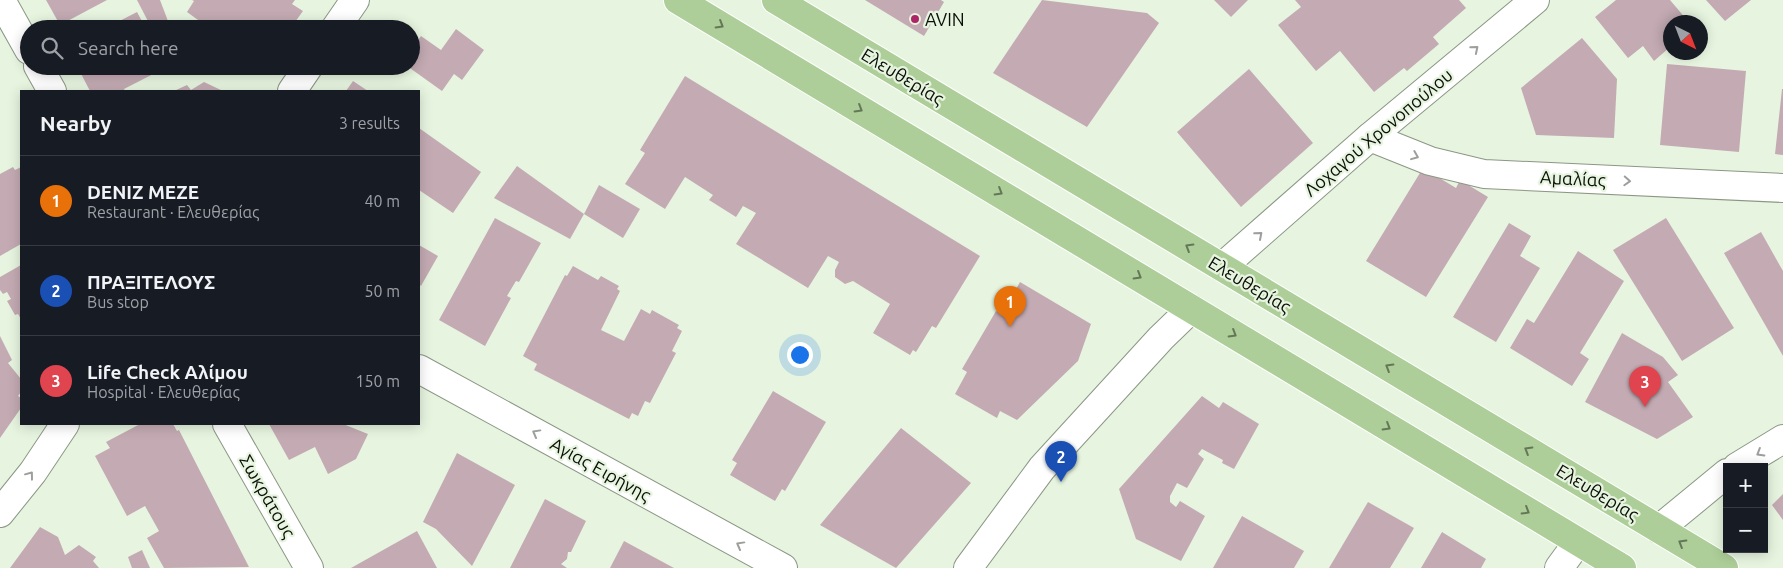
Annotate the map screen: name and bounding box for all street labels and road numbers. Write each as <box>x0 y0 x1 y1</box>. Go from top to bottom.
street label: Ελευθερίας <box>858 44 948 109</box>
street label: Λοχαγού Χρονοπούλου <box>1300 64 1456 200</box>
street label: Αμαλίας <box>1540 166 1606 191</box>
street label: Ελευθερίας <box>1205 252 1295 317</box>
street label: Αγίας Ειρήνης <box>547 433 655 506</box>
street label: Σωκράτους <box>235 451 300 542</box>
street label: Ελευθερίας <box>1553 460 1643 525</box>

